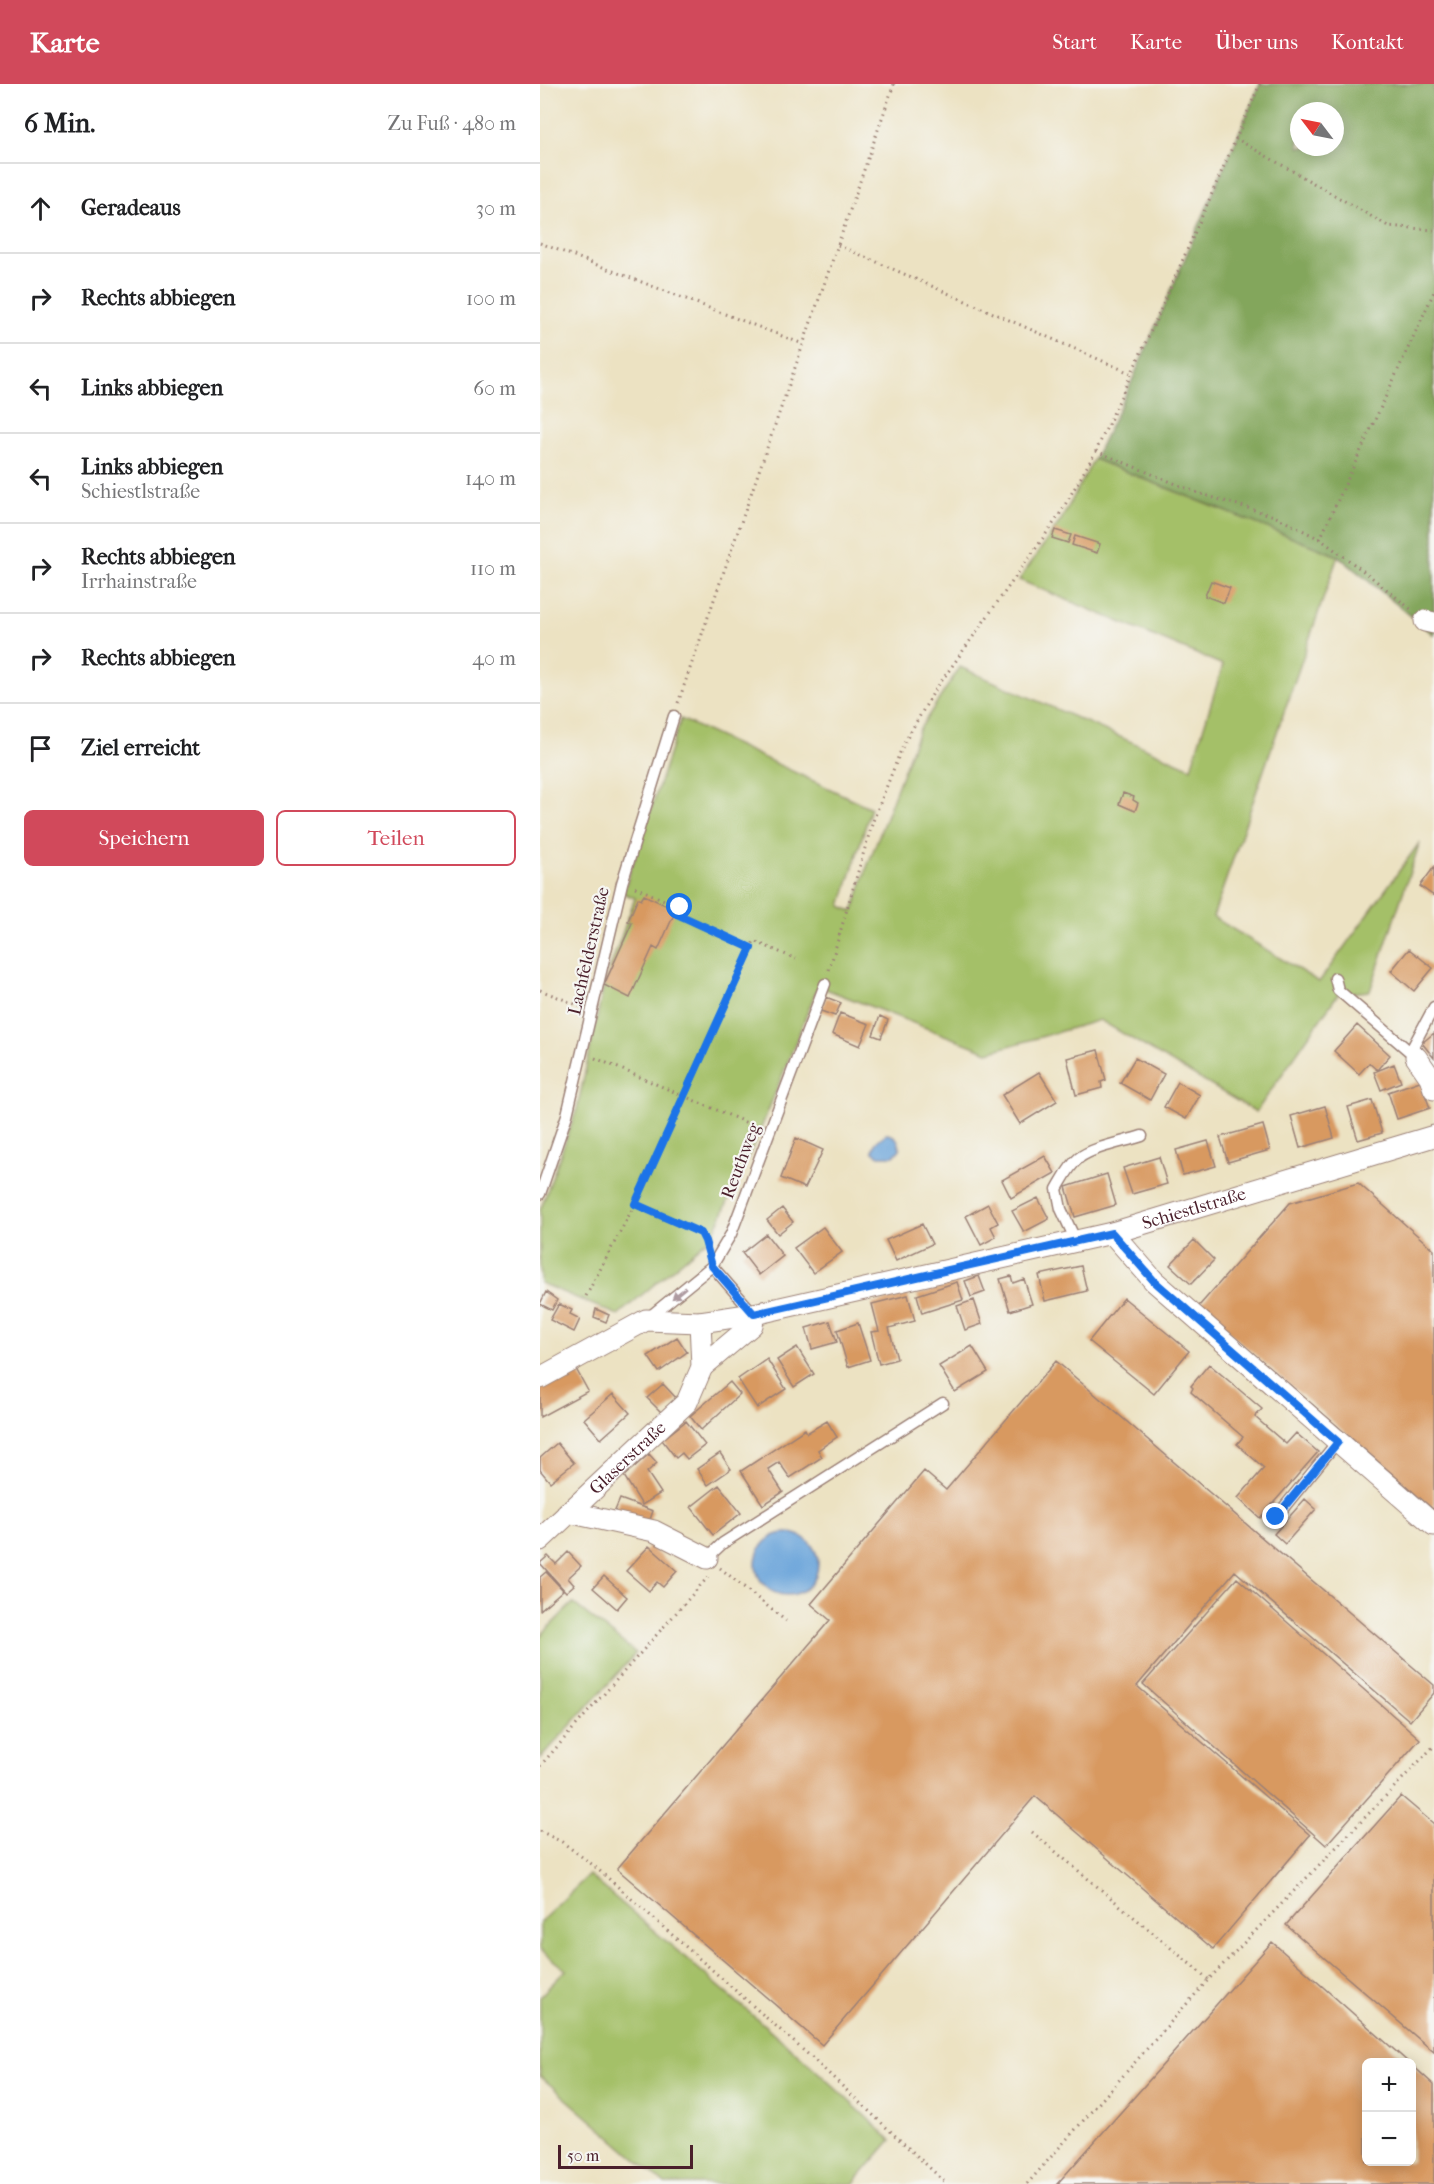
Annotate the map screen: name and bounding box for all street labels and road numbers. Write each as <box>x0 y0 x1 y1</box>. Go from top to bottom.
street label: Lachfelderstraße <box>564 885 614 1017</box>
street label: Reuthweg <box>717 1120 765 1202</box>
street label: Schiestlstraße <box>1139 1183 1248 1234</box>
street label: Glaserstraße <box>585 1417 670 1499</box>

